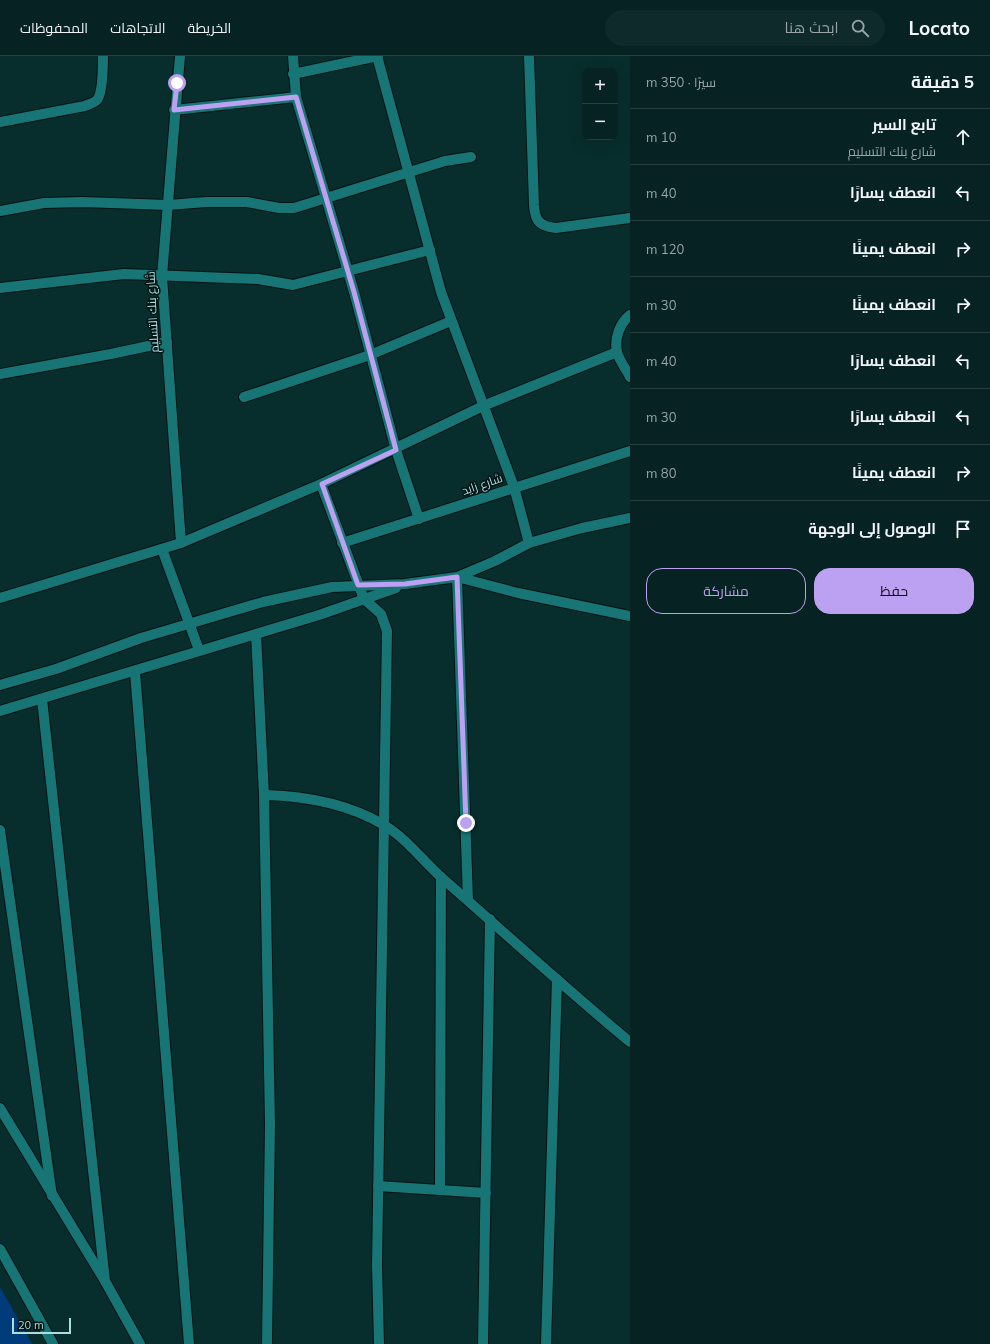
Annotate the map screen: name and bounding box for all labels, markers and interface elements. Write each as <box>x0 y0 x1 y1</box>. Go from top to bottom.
search box <box>605 10 885 46</box>
text: Locato <box>909 16 970 40</box>
icon: search <box>849 17 871 39</box>
text: ابحث هنا <box>785 18 839 37</box>
text: المحفوظات <box>20 19 88 37</box>
text: الاتجاهات <box>110 19 166 37</box>
text: الخريطة <box>188 19 231 37</box>
map controls <box>582 68 618 140</box>
button: + <box>582 68 618 104</box>
text: 5 دقيقة <box>911 71 974 92</box>
route start <box>168 74 186 92</box>
text: سيرًا · 350 m <box>646 74 716 90</box>
button: − <box>582 104 618 140</box>
text: تابع السير <box>872 115 936 134</box>
icon: ahead <box>952 126 974 148</box>
text: 10 m <box>646 129 676 145</box>
text: شارع بنك التسليم <box>848 143 936 159</box>
icon: left <box>952 182 974 204</box>
text: انعطف يسارًا <box>850 183 936 202</box>
text: 40 m <box>646 185 676 201</box>
icon: right <box>952 238 974 260</box>
text: انعطف يمينًا <box>852 239 936 258</box>
text: 120 m <box>646 241 684 257</box>
street label: شارع بنك التسليم <box>142 271 163 353</box>
icon: right <box>952 294 974 316</box>
text: انعطف يمينًا <box>852 295 936 314</box>
text: 30 m <box>646 297 676 313</box>
icon: left <box>952 350 974 372</box>
text: انعطف يسارًا <box>850 351 936 370</box>
text: 40 m <box>646 353 676 369</box>
icon: left <box>952 406 974 428</box>
text: انعطف يسارًا <box>850 407 936 426</box>
text: 30 m <box>646 409 676 425</box>
icon: right <box>952 462 974 484</box>
text: انعطف يمينًا <box>852 463 936 482</box>
text: 80 m <box>646 465 676 481</box>
street label: شارع زايد <box>460 470 505 499</box>
icon: arrive <box>952 518 974 540</box>
text: الوصول إلى الوجهة <box>808 519 936 538</box>
button: مشاركة <box>646 568 806 614</box>
button: حفظ <box>814 568 974 614</box>
route end <box>457 814 475 832</box>
scale bar <box>12 1316 71 1335</box>
text: 20 m <box>18 1318 44 1332</box>

